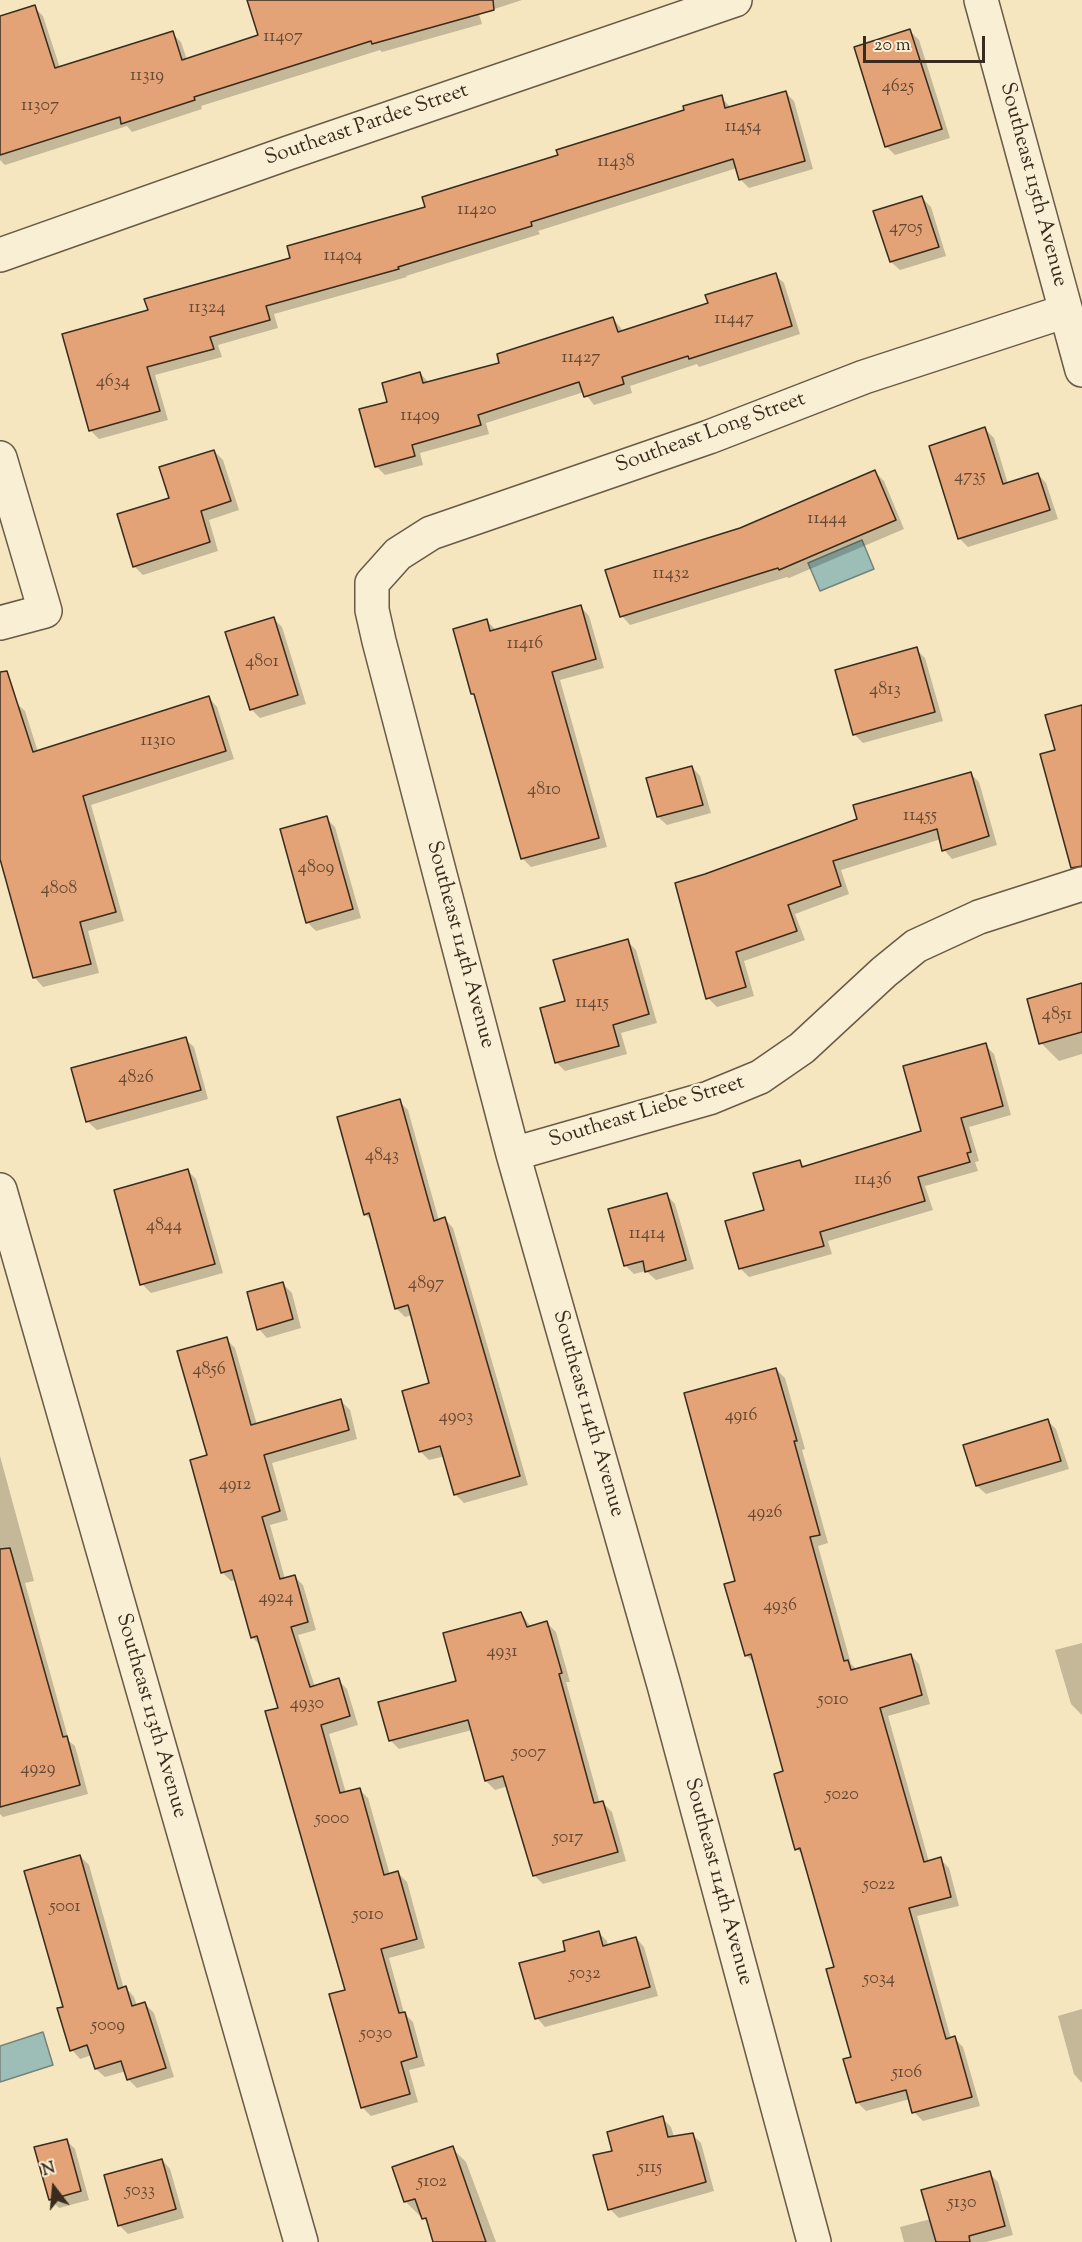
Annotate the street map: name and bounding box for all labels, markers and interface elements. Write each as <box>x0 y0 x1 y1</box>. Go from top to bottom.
scale bar <box>866 24 988 62</box>
house number: 11407 <box>263 27 303 49</box>
text: 20 m <box>874 33 911 59</box>
house number: 11319 <box>130 66 164 88</box>
house number: 4625 <box>882 77 914 99</box>
street label: Southeast Pardee Street <box>262 79 472 173</box>
street label: Southeast 115th Avenue <box>993 80 1071 290</box>
house number: 11307 <box>21 96 59 118</box>
house number: 11454 <box>725 117 761 139</box>
house number: 11438 <box>597 152 635 174</box>
house number: 11420 <box>457 200 497 222</box>
house number: 4705 <box>889 218 923 240</box>
house number: 11404 <box>324 246 362 268</box>
house number: 11324 <box>188 298 226 320</box>
house number: 11447 <box>714 309 754 331</box>
house number: 11427 <box>562 348 600 370</box>
house number: 4634 <box>96 372 130 394</box>
street label: Southeast Long Street <box>613 388 809 480</box>
house number: 11409 <box>400 406 440 428</box>
house number: 4735 <box>954 467 986 489</box>
house number: 11444 <box>807 509 847 531</box>
house number: 11432 <box>652 564 690 586</box>
house number: 11416 <box>507 634 543 656</box>
house number: 4801 <box>245 652 279 674</box>
house number: 4813 <box>869 680 901 702</box>
house number: 11310 <box>141 731 175 753</box>
house number: 4810 <box>527 780 561 802</box>
house number: 11455 <box>903 806 937 828</box>
street label: Southeast 114th Avenue <box>419 839 499 1051</box>
house number: 4809 <box>298 858 334 880</box>
house number: 4808 <box>41 879 77 901</box>
house number: 11415 <box>575 993 609 1015</box>
house number: 4851 <box>1042 1005 1072 1027</box>
house number: 4826 <box>118 1068 154 1090</box>
street label: Southeast Liebe Street <box>546 1071 748 1155</box>
house number: 4843 <box>365 1146 399 1168</box>
house number: 11436 <box>854 1170 892 1192</box>
house number: 4844 <box>146 1216 182 1238</box>
house number: 11414 <box>629 1224 665 1246</box>
house number: 4897 <box>408 1274 444 1296</box>
street label: Southeast 114th Avenue <box>545 1308 629 1520</box>
house number: 4856 <box>192 1360 226 1382</box>
house number: 4916 <box>725 1406 757 1428</box>
house number: 4903 <box>439 1407 473 1429</box>
house number: 4912 <box>219 1475 251 1497</box>
house number: 4926 <box>747 1503 783 1525</box>
house number: 4924 <box>258 1588 294 1610</box>
house number: 4936 <box>763 1596 797 1618</box>
street label: Southeast 113th Avenue <box>109 1611 191 1821</box>
house number: 4931 <box>486 1642 518 1664</box>
house number: 5010 <box>818 1690 848 1712</box>
house number: 4930 <box>290 1694 324 1716</box>
house number: 5007 <box>512 1743 546 1765</box>
house number: 4929 <box>21 1759 55 1781</box>
street label: Southeast 114th Avenue <box>677 1776 757 1988</box>
house number: 5020 <box>825 1785 859 1807</box>
house number: 5000 <box>315 1809 349 1831</box>
house number: 5017 <box>553 1828 583 1850</box>
house number: 5022 <box>863 1875 895 1897</box>
house number: 5001 <box>49 1897 81 1919</box>
house number: 5010 <box>353 1905 383 1927</box>
house number: 5032 <box>569 1964 601 1986</box>
house number: 5034 <box>863 1969 895 1991</box>
house number: 5009 <box>91 2016 125 2038</box>
house number: 5030 <box>360 2024 392 2046</box>
house number: 5106 <box>892 2063 922 2085</box>
text: N <box>40 2157 58 2183</box>
north arrow <box>24 2158 84 2218</box>
house number: 5115 <box>638 2158 662 2180</box>
house number: 5102 <box>417 2172 447 2194</box>
house number: 5033 <box>125 2181 155 2203</box>
house number: 5130 <box>948 2193 976 2215</box>

